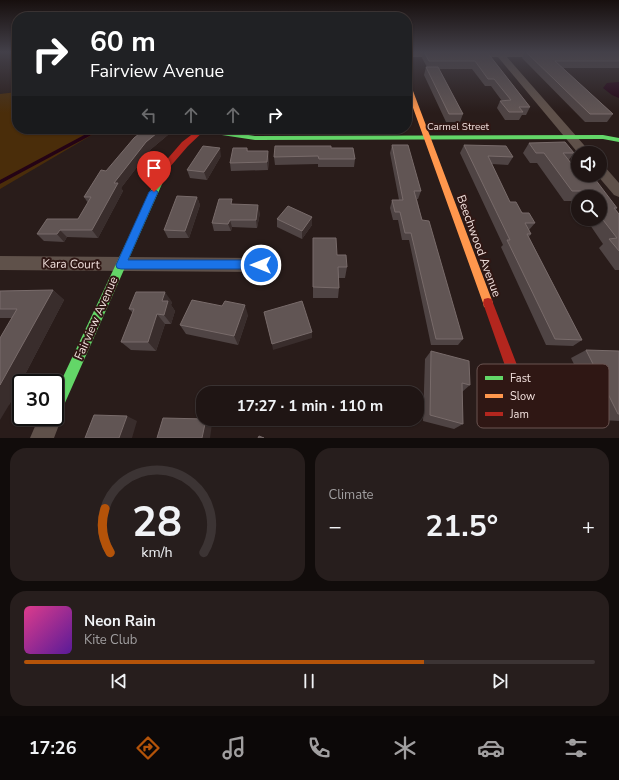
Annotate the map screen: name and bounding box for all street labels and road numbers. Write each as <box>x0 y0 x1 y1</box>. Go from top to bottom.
street label: Carmel Street <box>427 120 490 134</box>
street label: Beechwood Avenue <box>453 193 505 299</box>
street label: Kara Court <box>42 256 101 273</box>
street label: Fairview Avenue <box>71 274 121 362</box>

